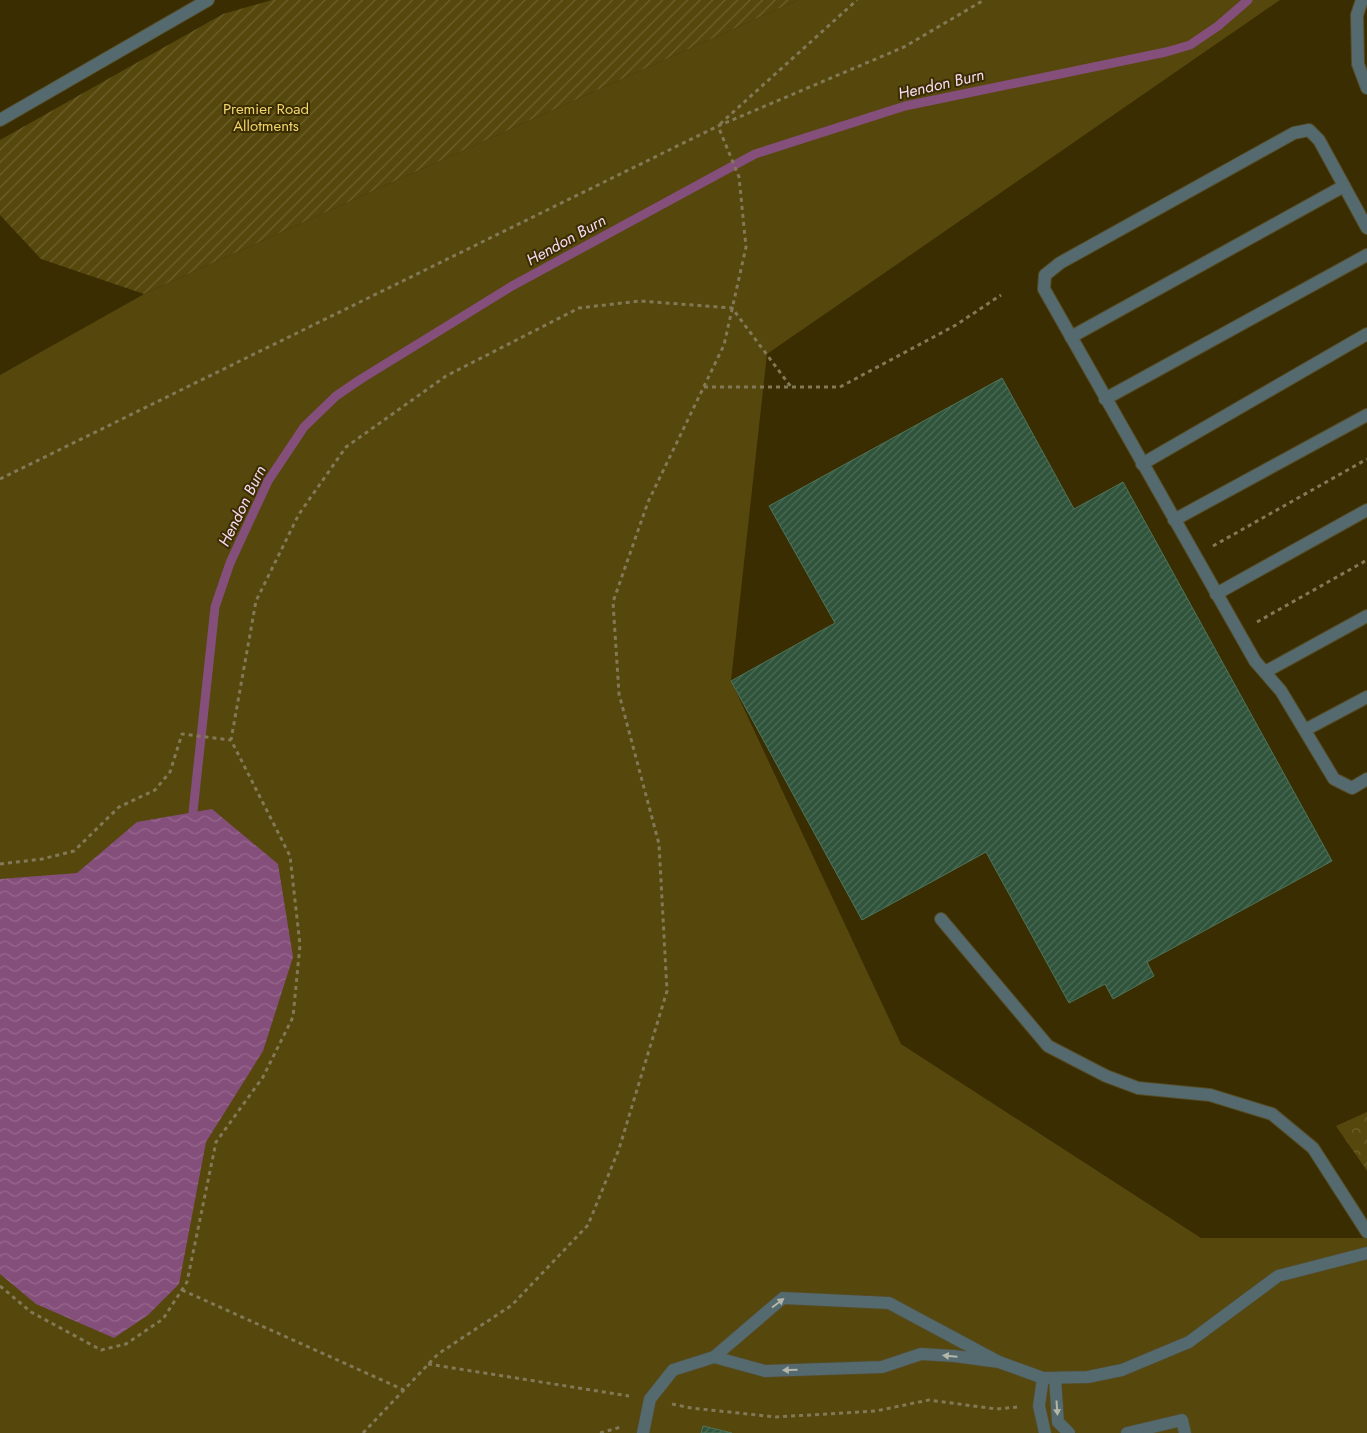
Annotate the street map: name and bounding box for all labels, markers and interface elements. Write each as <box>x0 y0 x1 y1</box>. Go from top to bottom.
water label: Hendon Burn <box>896 63 986 105</box>
park label: Premier Road Allotments <box>223 98 309 137</box>
water label: Hendon Burn <box>522 209 610 271</box>
water label: Hendon Burn <box>212 461 272 551</box>
one-way arrow <box>771 1298 785 1308</box>
one-way arrow <box>942 1352 958 1360</box>
one-way arrow <box>782 1367 798 1375</box>
one-way arrow <box>1053 1400 1061 1416</box>

